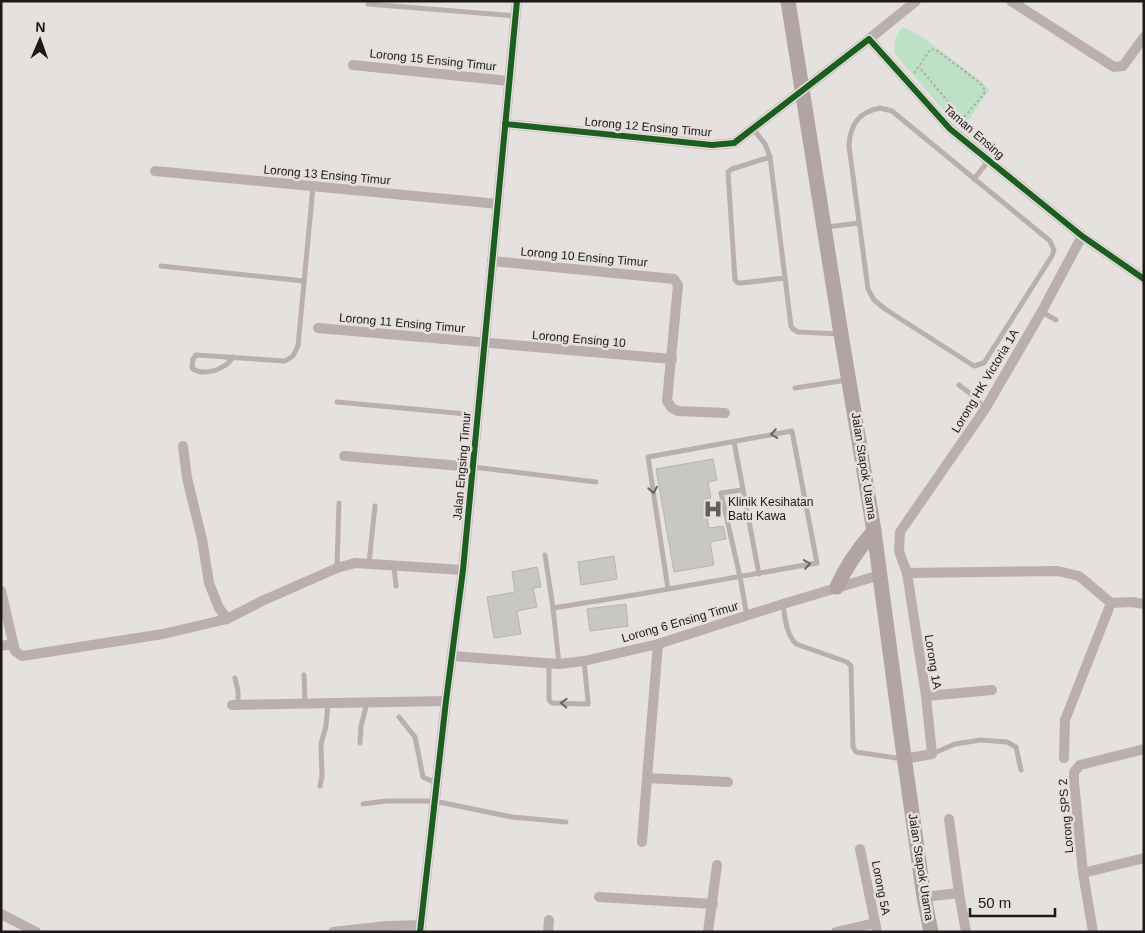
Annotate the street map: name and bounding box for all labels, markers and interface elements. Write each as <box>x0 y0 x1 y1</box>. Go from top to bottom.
north arrow <box>15 15 65 65</box>
text: N <box>35 19 46 35</box>
street label: Lorong 15 Ensing Timur <box>369 46 497 74</box>
street label: Taman Ensing <box>941 102 1007 162</box>
street label: Lorong 12 Ensing Timur <box>584 114 712 140</box>
street label: Lorong 13 Ensing Timur <box>263 162 391 188</box>
street label: Lorong 10 Ensing Timur <box>520 244 648 270</box>
street label: Lorong 11 Ensing Timur <box>338 311 466 335</box>
street label: Lorong HK Victoria 1A <box>948 327 1022 435</box>
street label: Lorong Ensing 10 <box>532 328 627 350</box>
street label: Jalan Engsing Timur <box>450 411 474 521</box>
street label: Jalan Stapok Utama <box>849 412 879 521</box>
one-way arrow <box>770 428 779 438</box>
one-way arrow <box>647 486 657 494</box>
place label: Klinik Kesihatan Batu Kawa <box>728 495 813 523</box>
hospital icon: Klinik Kesihatan Batu Kawa <box>702 498 724 520</box>
one-way arrow <box>803 560 812 570</box>
street label: Lorong 6 Ensing Timur <box>620 599 740 645</box>
street label: Lorong 1A <box>922 634 944 690</box>
one-way arrow <box>560 698 568 709</box>
street label: Lorong SPS 2 <box>1056 778 1076 854</box>
street label: Jalan Stapok Utama <box>906 813 936 922</box>
street label: Lorong 5A <box>869 859 893 917</box>
scale bar <box>970 886 1055 918</box>
text: 50 m <box>978 894 1011 911</box>

